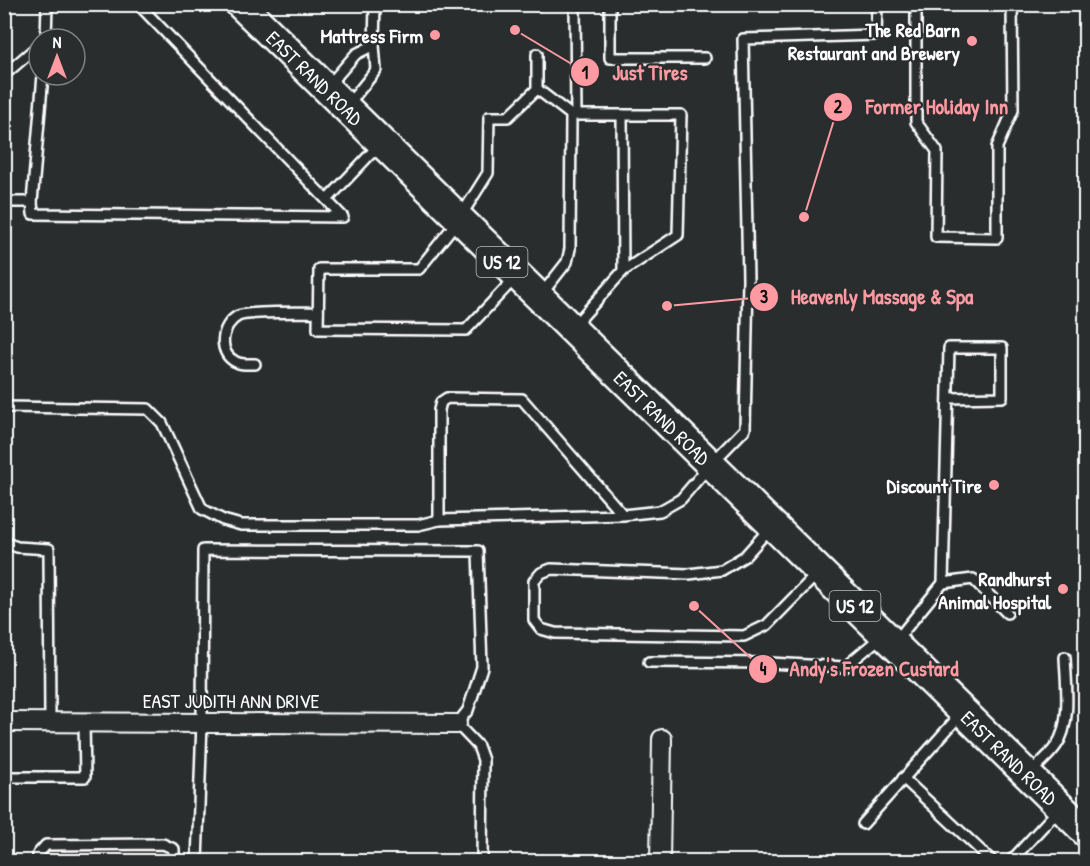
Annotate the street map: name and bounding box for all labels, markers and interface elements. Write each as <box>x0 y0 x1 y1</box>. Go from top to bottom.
place label: The Red Barn Restaurant and Brewery <box>788 16 961 67</box>
place label: Mattress Firm <box>321 22 423 49</box>
street label: EAST RAND ROAD <box>261 24 369 131</box>
north arrow <box>27 27 87 87</box>
marker: Mattress Firm <box>428 28 442 42</box>
text: N <box>53 31 62 53</box>
marker: The Red Barn Restaurant and Brewery <box>965 34 979 48</box>
callout: Just Tires <box>570 53 700 92</box>
text: Just Tires <box>612 58 688 87</box>
text: 1 <box>582 60 589 85</box>
callout: Former Holiday Inn <box>823 88 1020 127</box>
text: Former Holiday Inn <box>865 92 1008 122</box>
text: 2 <box>834 94 843 119</box>
road number: US 12 <box>476 247 528 277</box>
callout: Heavenly Massage & Spa <box>749 277 985 316</box>
text: Heavenly Massage & Spa <box>791 282 974 312</box>
text: 3 <box>760 284 768 309</box>
street label: EAST RAND ROAD <box>608 364 717 471</box>
place label: Discount Tire <box>886 472 982 499</box>
marker: Discount Tire <box>987 478 1001 492</box>
place label: Randhurst Animal Hospital <box>938 565 1052 616</box>
marker: Randhurst Animal Hospital <box>1056 582 1070 596</box>
road number: US 12 <box>830 591 880 621</box>
callout: Andy's Frozen Custard <box>748 649 971 688</box>
text: Andy's Frozen Custard <box>790 654 959 684</box>
text: 4 <box>760 656 767 681</box>
street label: EAST JUDITH ANN DRIVE <box>143 687 319 714</box>
street label: EAST RAND ROAD <box>956 704 1064 811</box>

